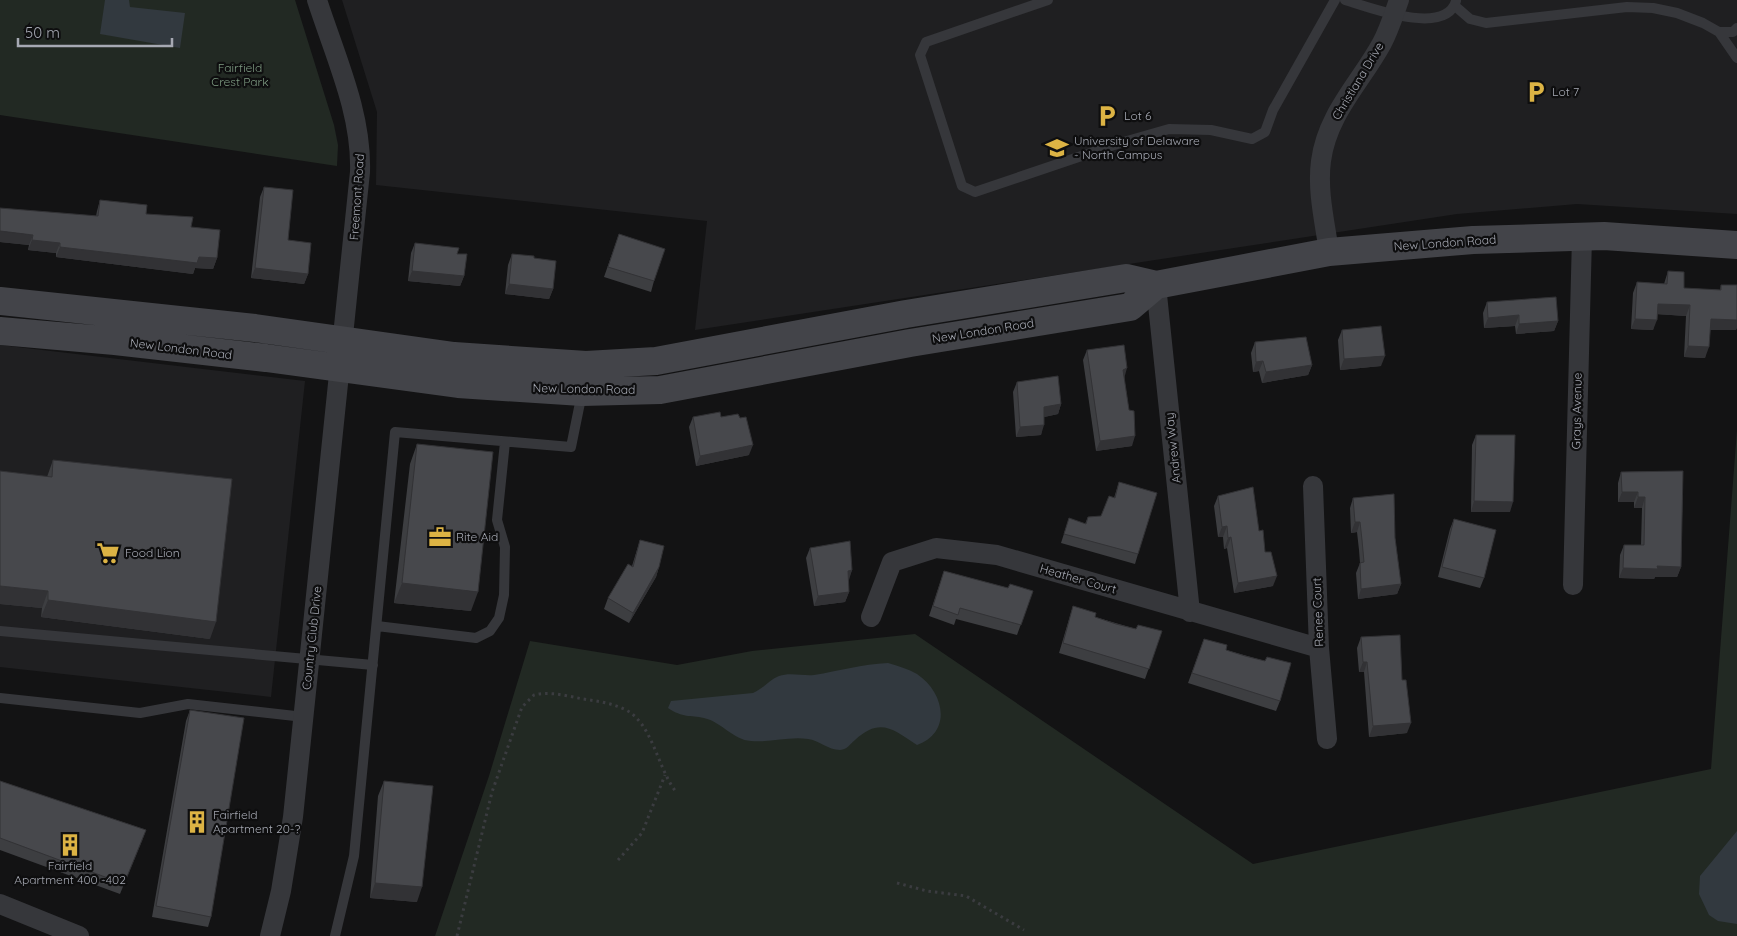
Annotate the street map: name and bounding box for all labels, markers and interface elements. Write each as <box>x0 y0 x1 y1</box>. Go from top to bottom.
scale bar <box>18 15 171 47</box>
text: 50 m <box>25 23 60 42</box>
street label: Christiana Drive <box>1329 39 1387 122</box>
park label: Fairfield Crest Park <box>211 60 269 89</box>
parking icon: Lot 7 <box>1523 79 1549 105</box>
place label: Lot 7 <box>1552 84 1579 99</box>
parking icon: Lot 6 <box>1094 103 1120 129</box>
place label: Lot 6 <box>1124 108 1152 123</box>
place label: University of Delaware - North Campus <box>1074 133 1200 162</box>
school or university icon: University of Delaware - North Campus <box>1044 135 1070 161</box>
street label: Freemont Road <box>346 153 367 241</box>
street label: New London Road <box>1393 231 1497 254</box>
street label: New London Road <box>931 315 1035 346</box>
street label: New London Road <box>129 335 233 362</box>
street label: Grays Avenue <box>1568 372 1585 449</box>
street label: New London Road <box>532 380 636 397</box>
street label: Andrew Way <box>1161 412 1184 484</box>
office icon: Rite Aid <box>427 524 453 550</box>
place label: Rite Aid <box>456 529 498 544</box>
supermarket icon: Food Lion <box>95 540 121 566</box>
place label: Food Lion <box>125 545 180 560</box>
street label: Heather Court <box>1038 560 1118 597</box>
street label: Renee Court <box>1309 577 1326 647</box>
street label: Country Club Drive <box>299 585 324 691</box>
place label: Fairfield Apartment 20-? <box>213 807 300 836</box>
building icon: Fairfield Apartment 20-? <box>184 809 210 835</box>
building icon: Fairfield Apartment 400 -402 <box>57 832 83 858</box>
place label: Fairfield Apartment 400 -402 <box>14 858 126 887</box>

